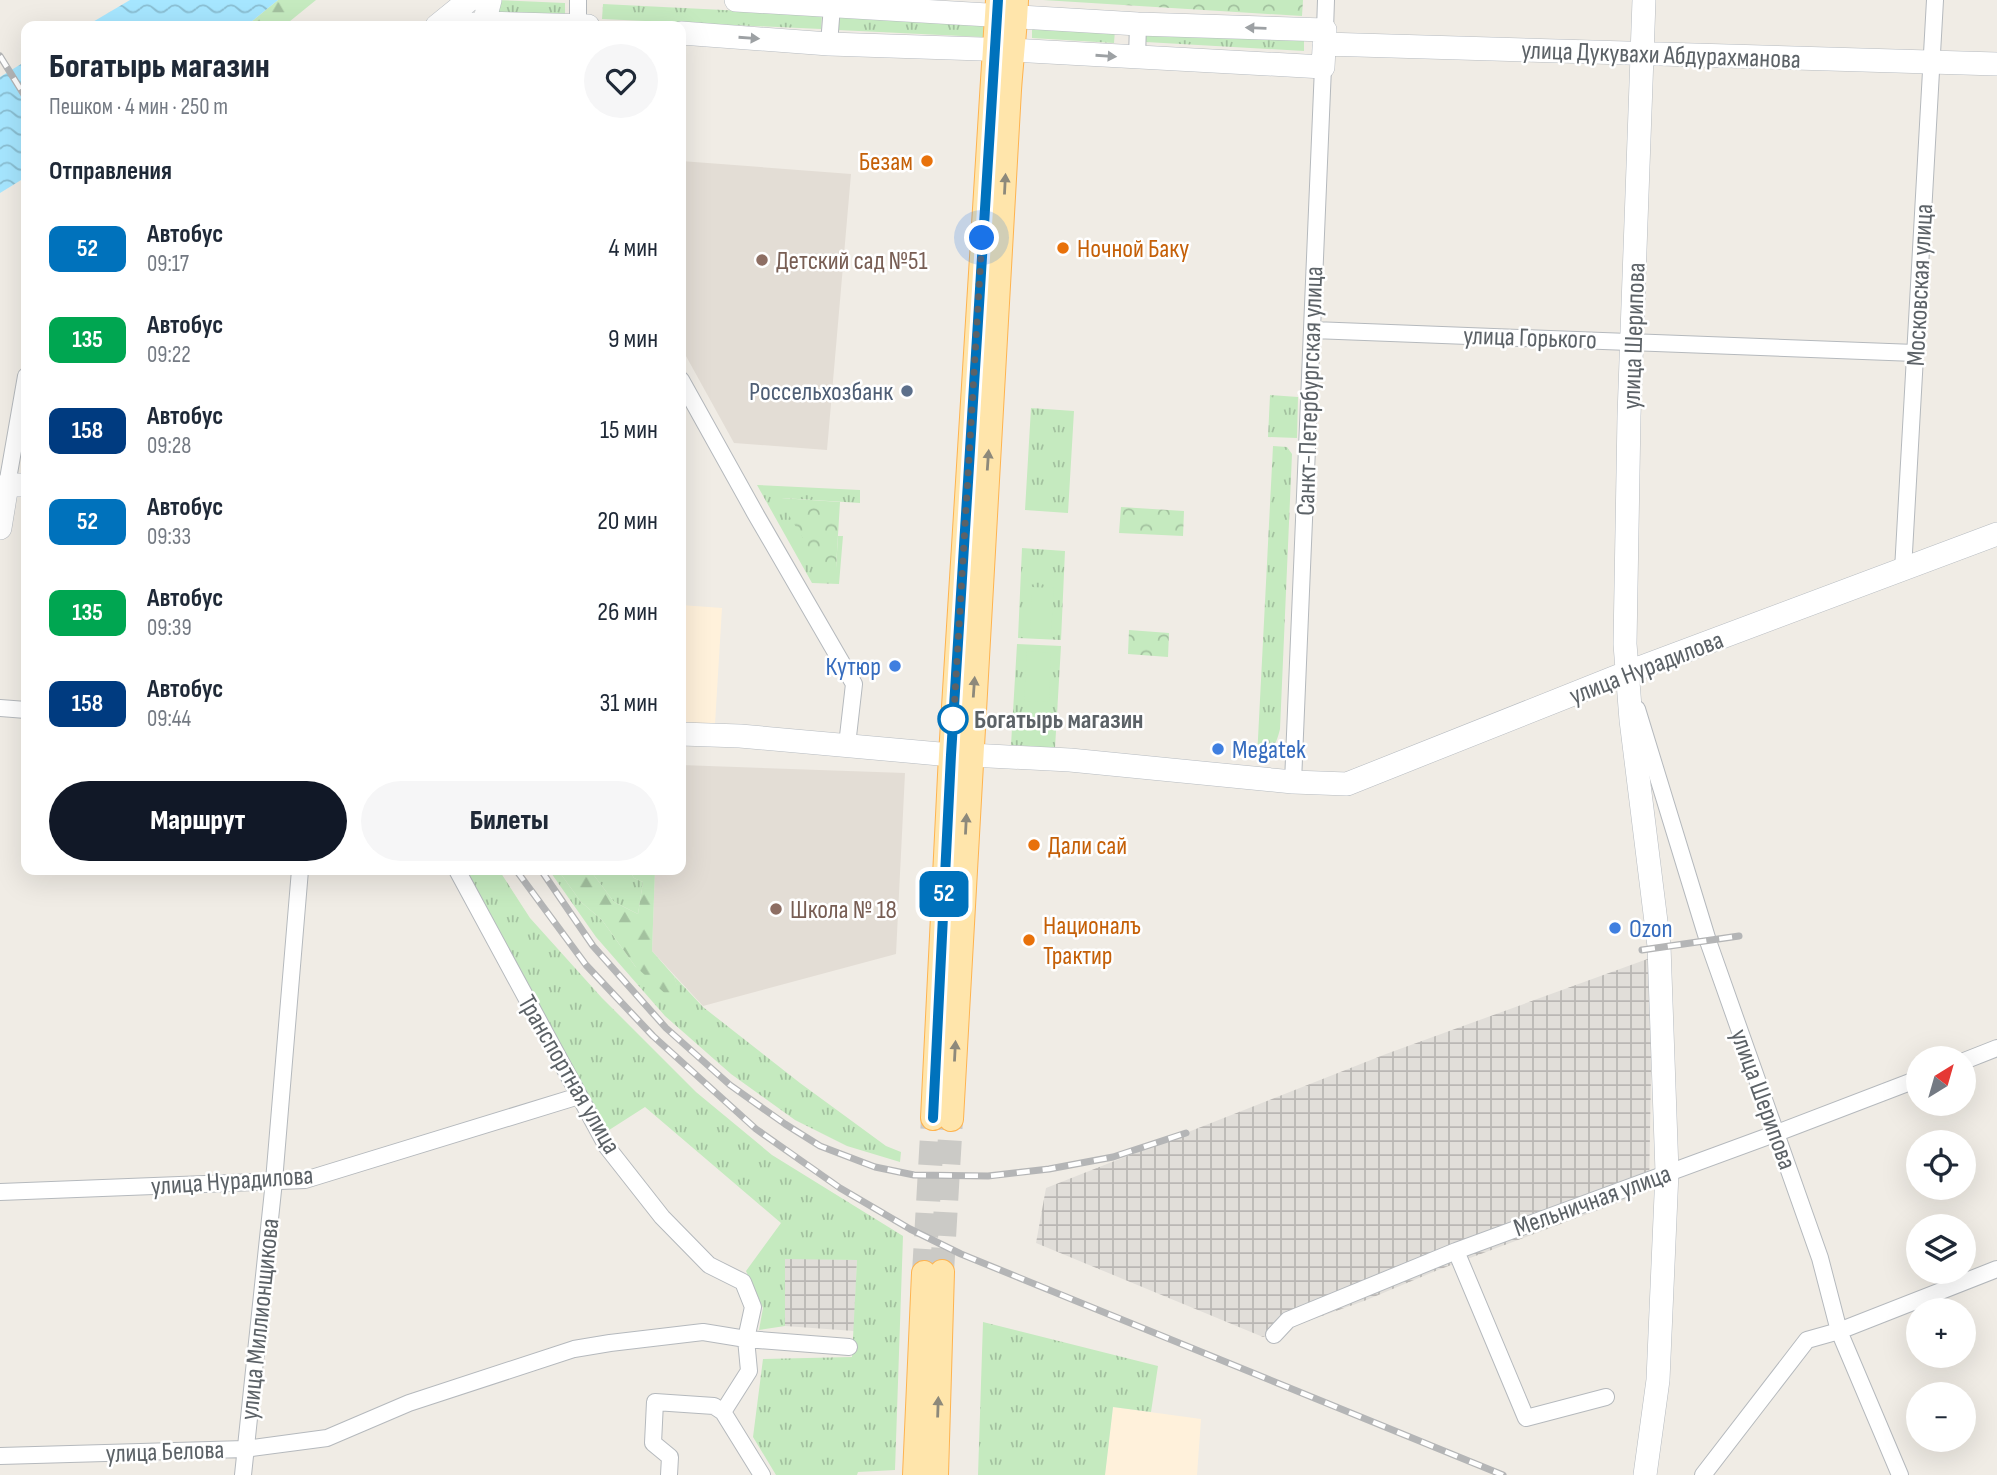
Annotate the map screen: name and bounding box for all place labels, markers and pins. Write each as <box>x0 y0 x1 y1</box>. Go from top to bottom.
place label: Безам <box>859 147 913 178</box>
marker: Безам <box>919 153 935 169</box>
place label: Ночной Баку <box>1077 234 1189 265</box>
marker: Ночной Баку <box>1055 240 1071 256</box>
place label: Детский сад №51 <box>776 246 928 277</box>
marker: Детский сад №51 <box>754 252 770 268</box>
place label: Россельхозбанк <box>749 377 893 408</box>
marker: Россельхозбанк <box>899 383 915 399</box>
place label: Кутюр <box>826 652 881 683</box>
marker: Кутюр <box>887 658 903 674</box>
marker: Богатырь магазин <box>938 704 968 734</box>
place label: Богатырь магазин <box>974 705 1143 736</box>
place label: Megatek <box>1232 735 1306 766</box>
marker: Megatek <box>1210 741 1226 757</box>
place label: Дали сай <box>1048 831 1127 862</box>
marker: Дали сай <box>1026 837 1042 853</box>
place label: Школа № 18 <box>790 895 897 926</box>
marker: Школа № 18 <box>768 901 784 917</box>
place label: Националъ Трактир <box>1043 911 1141 972</box>
place label: Ozon <box>1629 914 1673 945</box>
marker: Ozon <box>1607 920 1623 936</box>
marker: Националъ Трактир <box>1021 932 1037 948</box>

